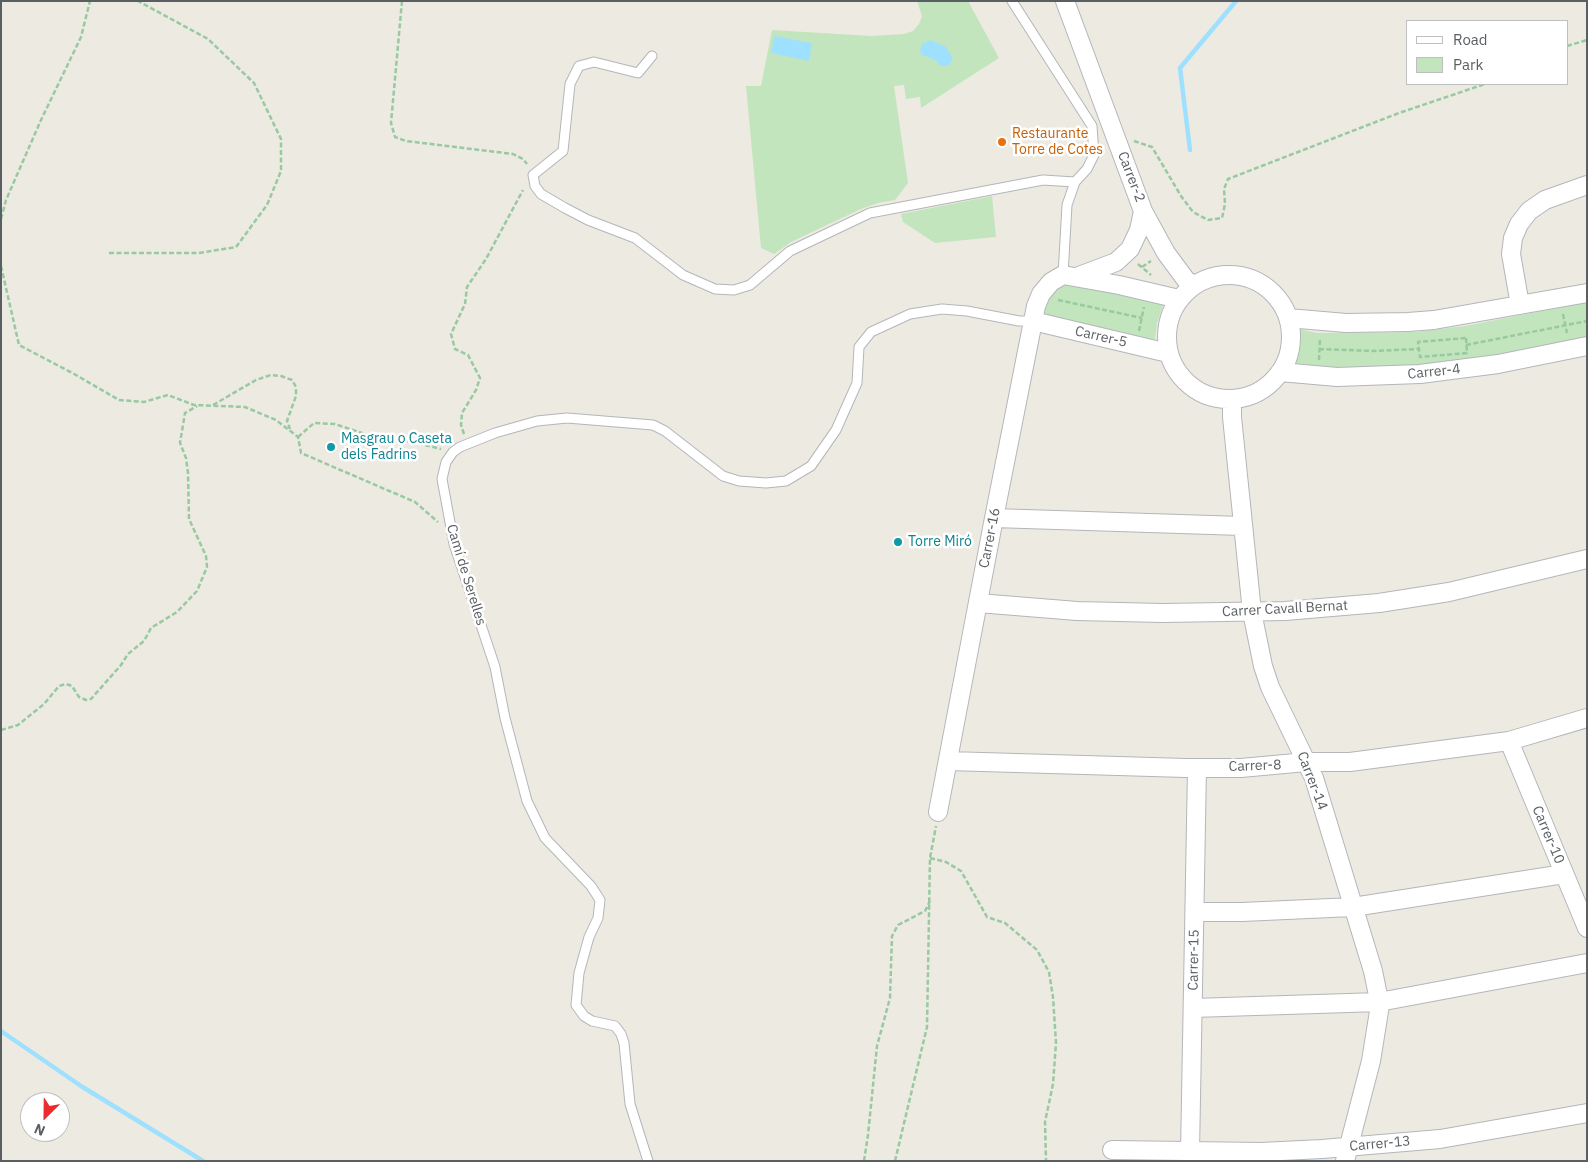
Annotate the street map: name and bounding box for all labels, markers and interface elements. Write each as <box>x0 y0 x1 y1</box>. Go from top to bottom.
legend <box>1406 20 1568 85</box>
text: Road <box>1453 30 1488 49</box>
text: Park <box>1453 55 1483 74</box>
place label: Restaurante Torre de Cotes <box>1012 126 1103 158</box>
marker: Restaurante Torre de Cotes <box>996 136 1008 148</box>
street label: Carrer-2 <box>1114 149 1148 205</box>
street label: Carrer-5 <box>1073 323 1129 351</box>
street label: Carrer-4 <box>1407 361 1461 383</box>
place label: Masgrau o Caseta dels Fadrins <box>341 431 452 464</box>
marker: Masgrau o Caseta dels Fadrins <box>325 441 337 453</box>
street label: Carrer-16 <box>976 506 1004 570</box>
street label: Camí de Serelles <box>443 522 489 628</box>
place label: Torre Miró <box>908 534 972 550</box>
marker: Torre Miró <box>892 536 904 548</box>
street label: Carrer Cavall Bernat <box>1222 597 1348 621</box>
street label: Carrer-14 <box>1293 749 1331 813</box>
street label: Carrer-8 <box>1228 757 1282 775</box>
street label: Carrer-10 <box>1528 804 1568 866</box>
street label: Carrer-15 <box>1185 929 1203 991</box>
north arrow <box>20 1092 70 1142</box>
text: N <box>31 1120 48 1140</box>
street label: Carrer-13 <box>1349 1133 1411 1155</box>

